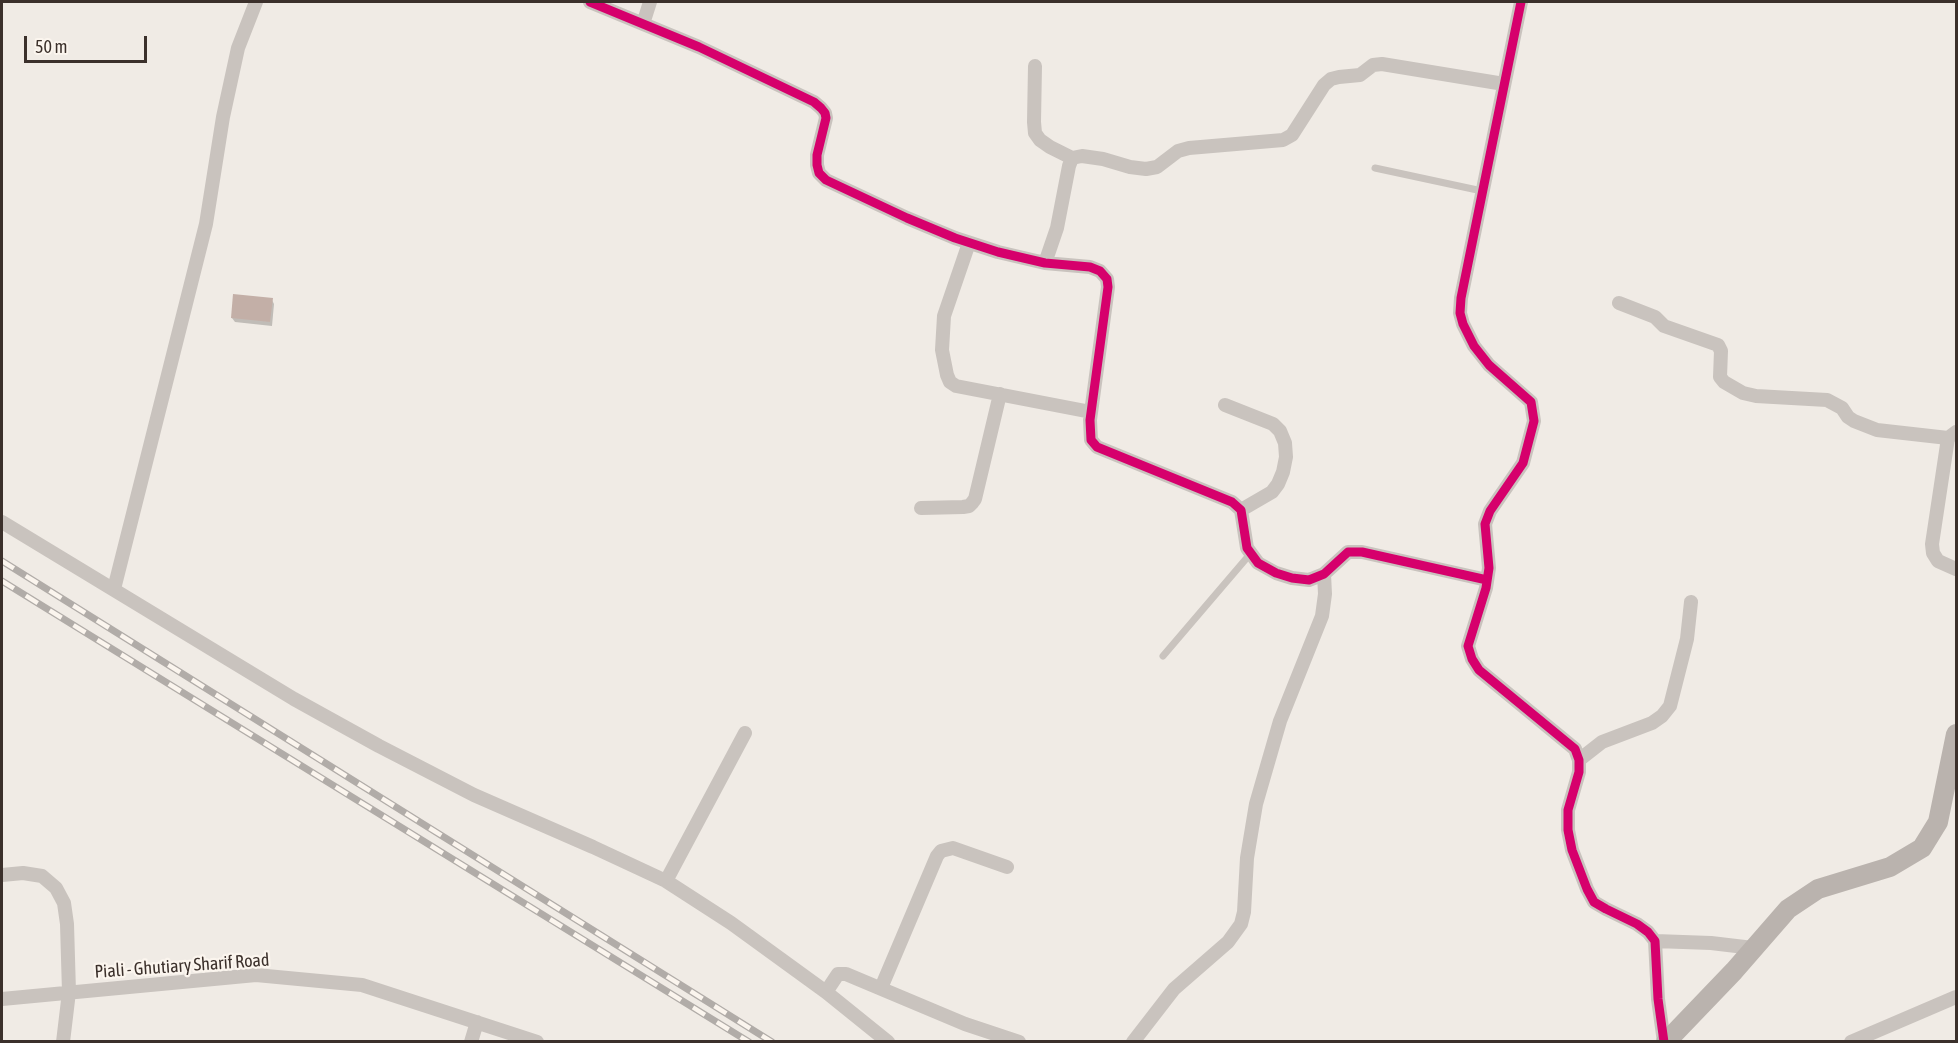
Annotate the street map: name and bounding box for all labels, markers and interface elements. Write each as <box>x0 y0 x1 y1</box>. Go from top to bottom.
scale bar <box>27 24 150 62</box>
text: 50 m <box>35 36 67 57</box>
street label: Piali - Ghutiary Sharif Road <box>94 949 270 983</box>

